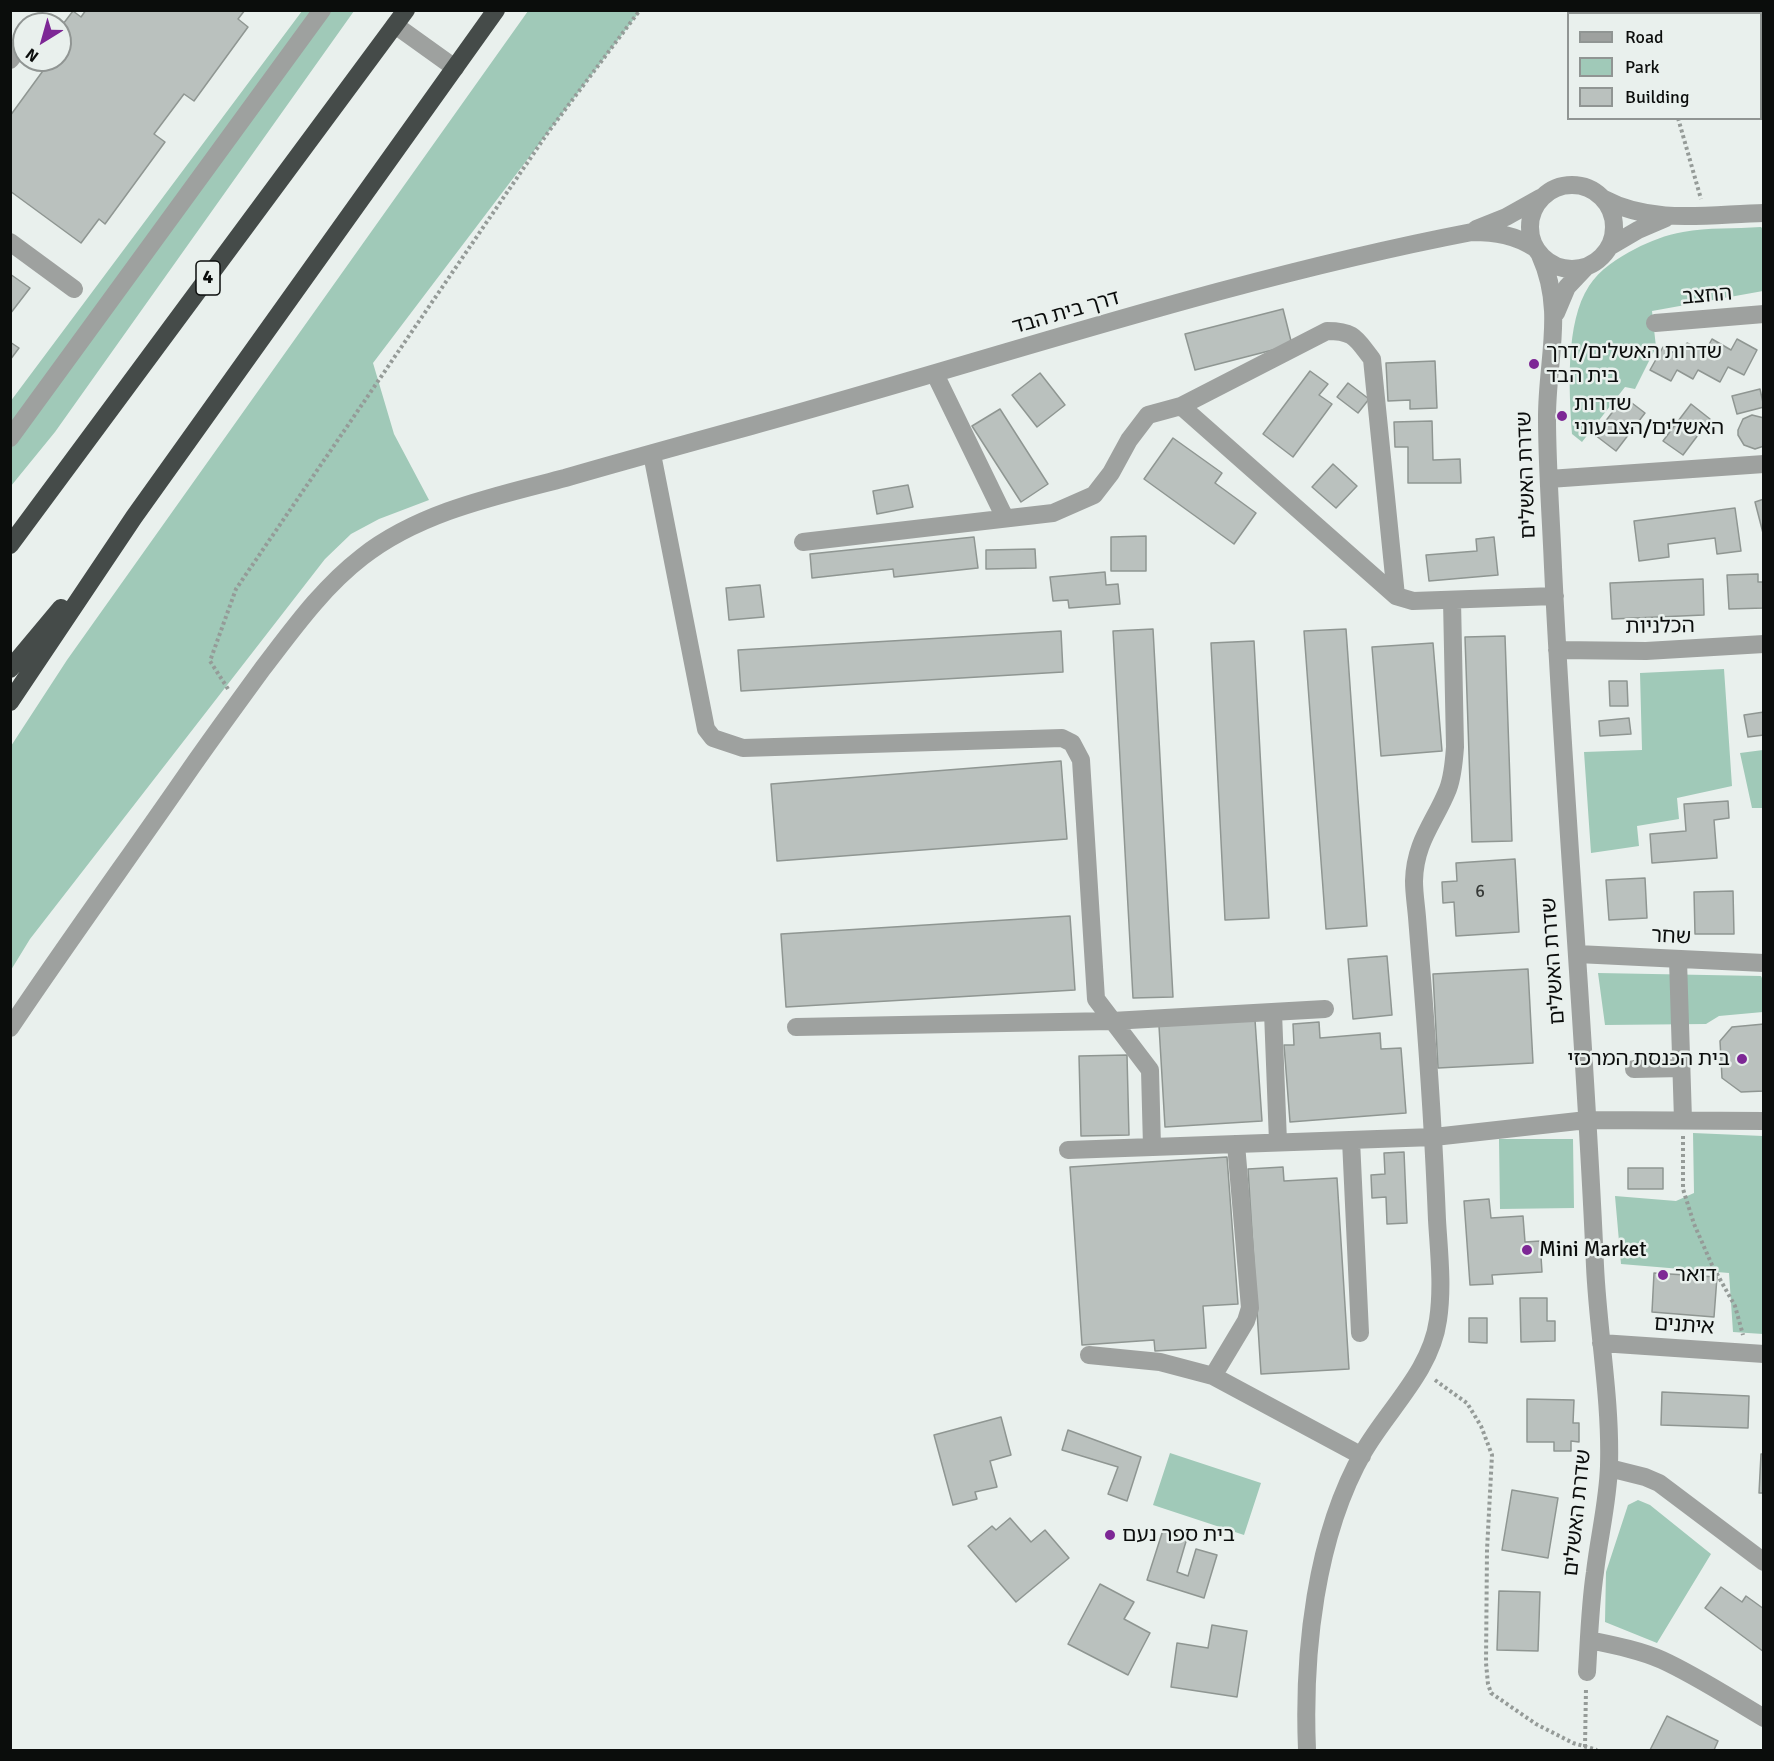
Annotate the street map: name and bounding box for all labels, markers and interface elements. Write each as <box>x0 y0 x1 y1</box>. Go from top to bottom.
north arrow <box>12 12 72 72</box>
legend <box>1567 12 1762 120</box>
text: Road <box>1625 26 1664 48</box>
text: N <box>22 43 43 66</box>
text: Park <box>1625 56 1660 78</box>
text: Building <box>1625 86 1689 108</box>
road number: 4 <box>196 261 220 295</box>
street label: החצב <box>1681 281 1733 311</box>
street label: דרך בית הבד <box>1009 286 1123 340</box>
place label: שדרות האשלים/דרך בית הבד <box>1546 339 1722 389</box>
marker: שדרות האשלים/דרך בית הבד <box>1527 357 1541 371</box>
place label: שדרות האשלים/הצבעוני <box>1574 391 1724 441</box>
marker: שדרות האשלים/הצבעוני <box>1555 409 1569 423</box>
street label: שדרת האשלים <box>1512 411 1542 539</box>
street label: הכלניות <box>1625 614 1695 640</box>
house number: 6 <box>1475 881 1485 903</box>
street label: שדרת האשלים <box>1537 896 1571 1026</box>
street label: שחר <box>1650 923 1692 951</box>
place label: בית הכנסת המרכזי <box>1567 1046 1730 1072</box>
marker: בית הכנסת המרכזי <box>1735 1052 1749 1066</box>
place label: Mini Market <box>1539 1237 1647 1263</box>
marker: Mini Market <box>1520 1243 1534 1257</box>
place label: דואר <box>1675 1262 1717 1288</box>
marker: דואר <box>1656 1268 1670 1282</box>
street label: איתנים <box>1653 1311 1715 1341</box>
street label: שדרת האשלים <box>1559 1448 1597 1578</box>
place label: בית ספר נעם <box>1122 1522 1235 1548</box>
marker: בית ספר נעם <box>1103 1528 1117 1542</box>

